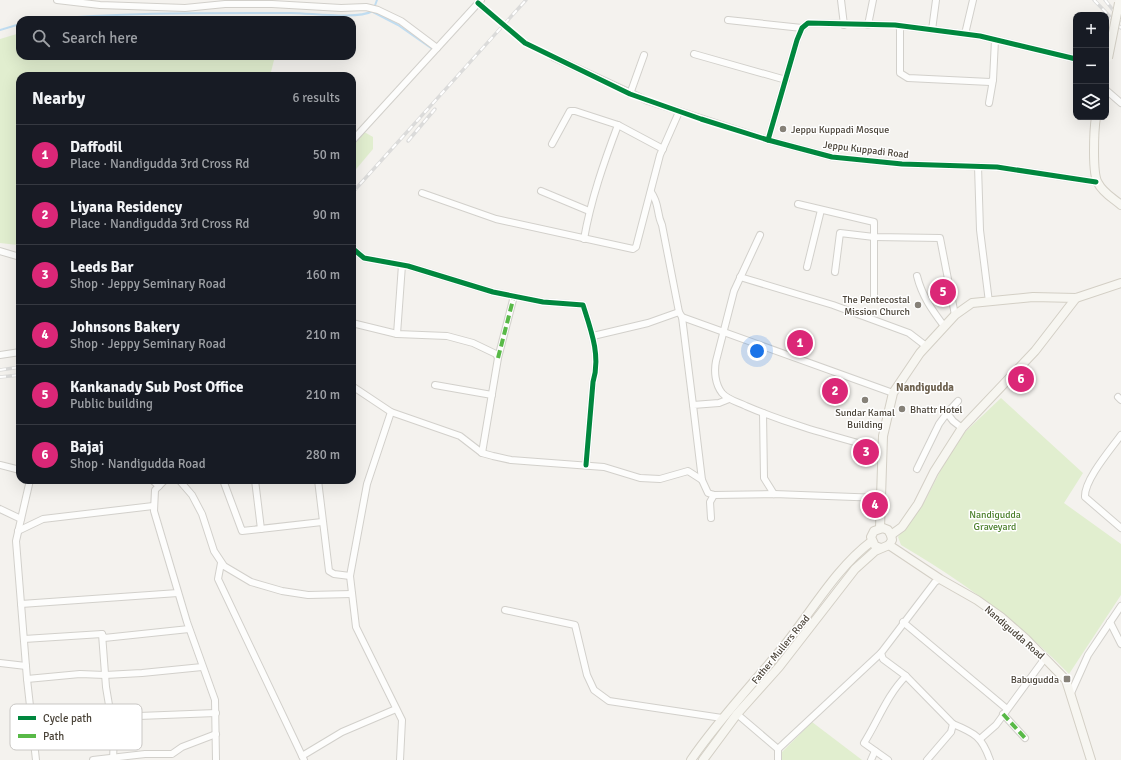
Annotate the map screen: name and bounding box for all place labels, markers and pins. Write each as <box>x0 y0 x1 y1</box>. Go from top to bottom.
marker: Jeppu Kuppadi Mosque <box>778 124 788 134</box>
place label: Jeppu Kuppadi Mosque <box>791 124 889 136</box>
pin: 5 <box>930 277 956 307</box>
place label: The Pentecostal Mission Church <box>842 294 910 318</box>
marker: The Pentecostal Mission Church <box>913 300 923 310</box>
pin: 1 <box>787 328 813 358</box>
pin: 6 <box>1008 364 1034 394</box>
pin: 2 <box>822 376 848 406</box>
marker: Sundar Kamal Building <box>860 395 870 405</box>
marker: Bhattr Hotel <box>897 404 907 414</box>
place label: Bhattr Hotel <box>910 404 963 416</box>
place label: Sundar Kamal Building <box>835 407 895 431</box>
pin: 3 <box>853 437 879 467</box>
pin: 4 <box>862 490 888 520</box>
place label: Babugudda <box>1011 674 1059 686</box>
marker: Babugudda <box>1062 674 1072 684</box>

